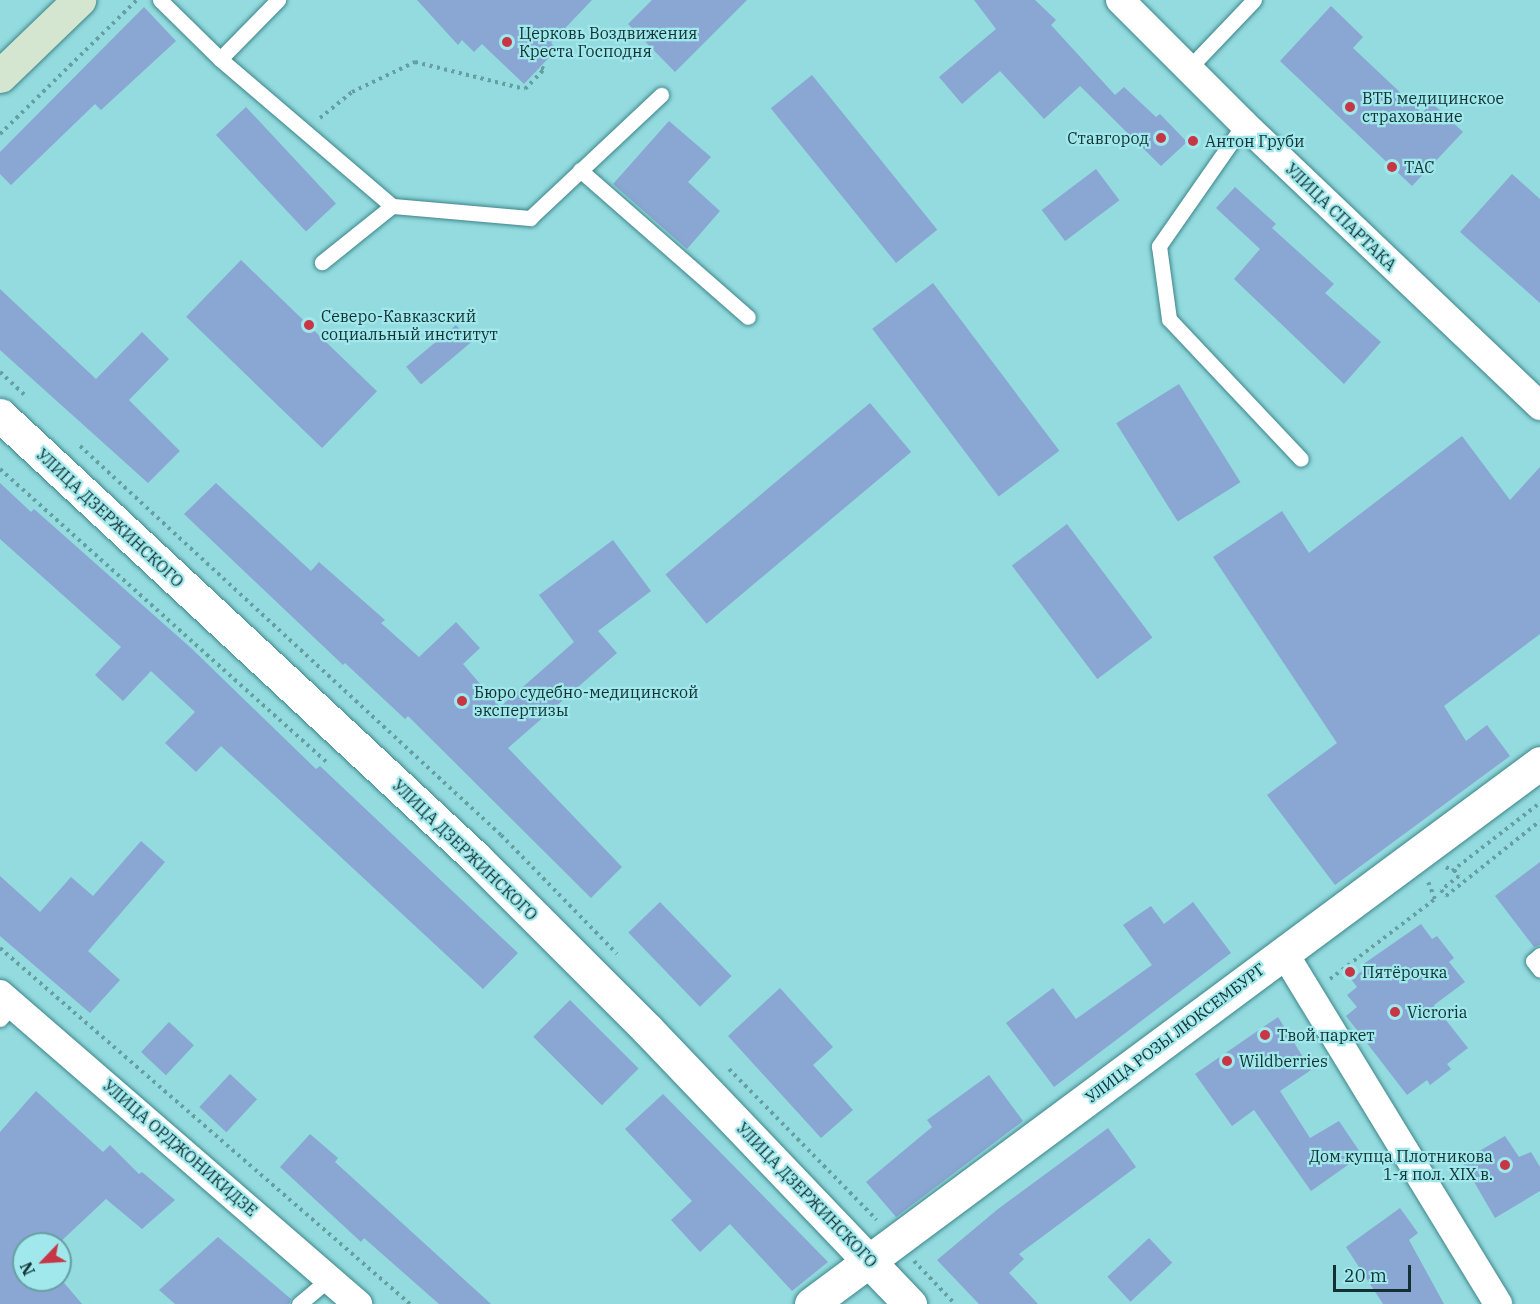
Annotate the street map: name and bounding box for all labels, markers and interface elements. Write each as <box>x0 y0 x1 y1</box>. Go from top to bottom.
place label: Церковь Воздвижения Креста Господня <box>519 23 698 61</box>
marker: Церковь Воздвижения Креста Господня <box>500 35 514 49</box>
place label: ВТБ медицинское страхование <box>1362 88 1504 126</box>
marker: ВТБ медицинское страхование <box>1343 100 1357 114</box>
place label: Ставгород <box>1067 128 1149 148</box>
marker: Ставгород <box>1154 131 1168 145</box>
place label: Антон Груби <box>1205 131 1304 151</box>
marker: Антон Груби <box>1186 134 1200 148</box>
place label: ТАС <box>1404 157 1435 177</box>
street label: УЛИЦА СПАРТАКА <box>1282 159 1400 275</box>
marker: ТАС <box>1385 160 1399 174</box>
place label: Северо-Кавказский социальный институт <box>321 306 498 344</box>
marker: Северо-Кавказский социальный институт <box>302 318 316 332</box>
street label: УЛИЦА ДЗЕРЖИНСКОГО <box>32 445 188 591</box>
place label: Бюро судебно-медицинской экспертизы <box>474 682 698 720</box>
marker: Бюро судебно-медицинской экспертизы <box>455 694 469 708</box>
street label: УЛИЦА ДЗЕРЖИНСКОГО <box>389 776 541 924</box>
street label: УЛИЦА РОЗЫ ЛЮКСЕМБУРГ <box>1081 959 1269 1107</box>
place label: Пятёрочка <box>1362 962 1448 982</box>
marker: Пятёрочка <box>1343 965 1357 979</box>
place label: Vicroria <box>1407 1002 1468 1022</box>
marker: Vicroria <box>1388 1005 1402 1019</box>
place label: Твой паркет <box>1277 1025 1375 1045</box>
marker: Твой паркет <box>1258 1028 1272 1042</box>
place label: Wildberries <box>1239 1051 1328 1071</box>
marker: Wildberries <box>1220 1054 1234 1068</box>
street label: УЛИЦА ОРДЖОНИКИДЗЕ <box>99 1076 261 1220</box>
street label: УЛИЦА ДЗЕРЖИНСКОГО <box>733 1119 881 1271</box>
place label: Дом купца Плотникова 1-я пол. XIX в. <box>1309 1146 1493 1184</box>
marker: Дом купца Плотникова 1-я пол. XIX в. <box>1498 1158 1512 1172</box>
north arrow <box>12 1232 72 1292</box>
scale bar <box>1336 1253 1414 1291</box>
text: N <box>16 1259 39 1279</box>
text: 20 m <box>1344 1264 1387 1287</box>

